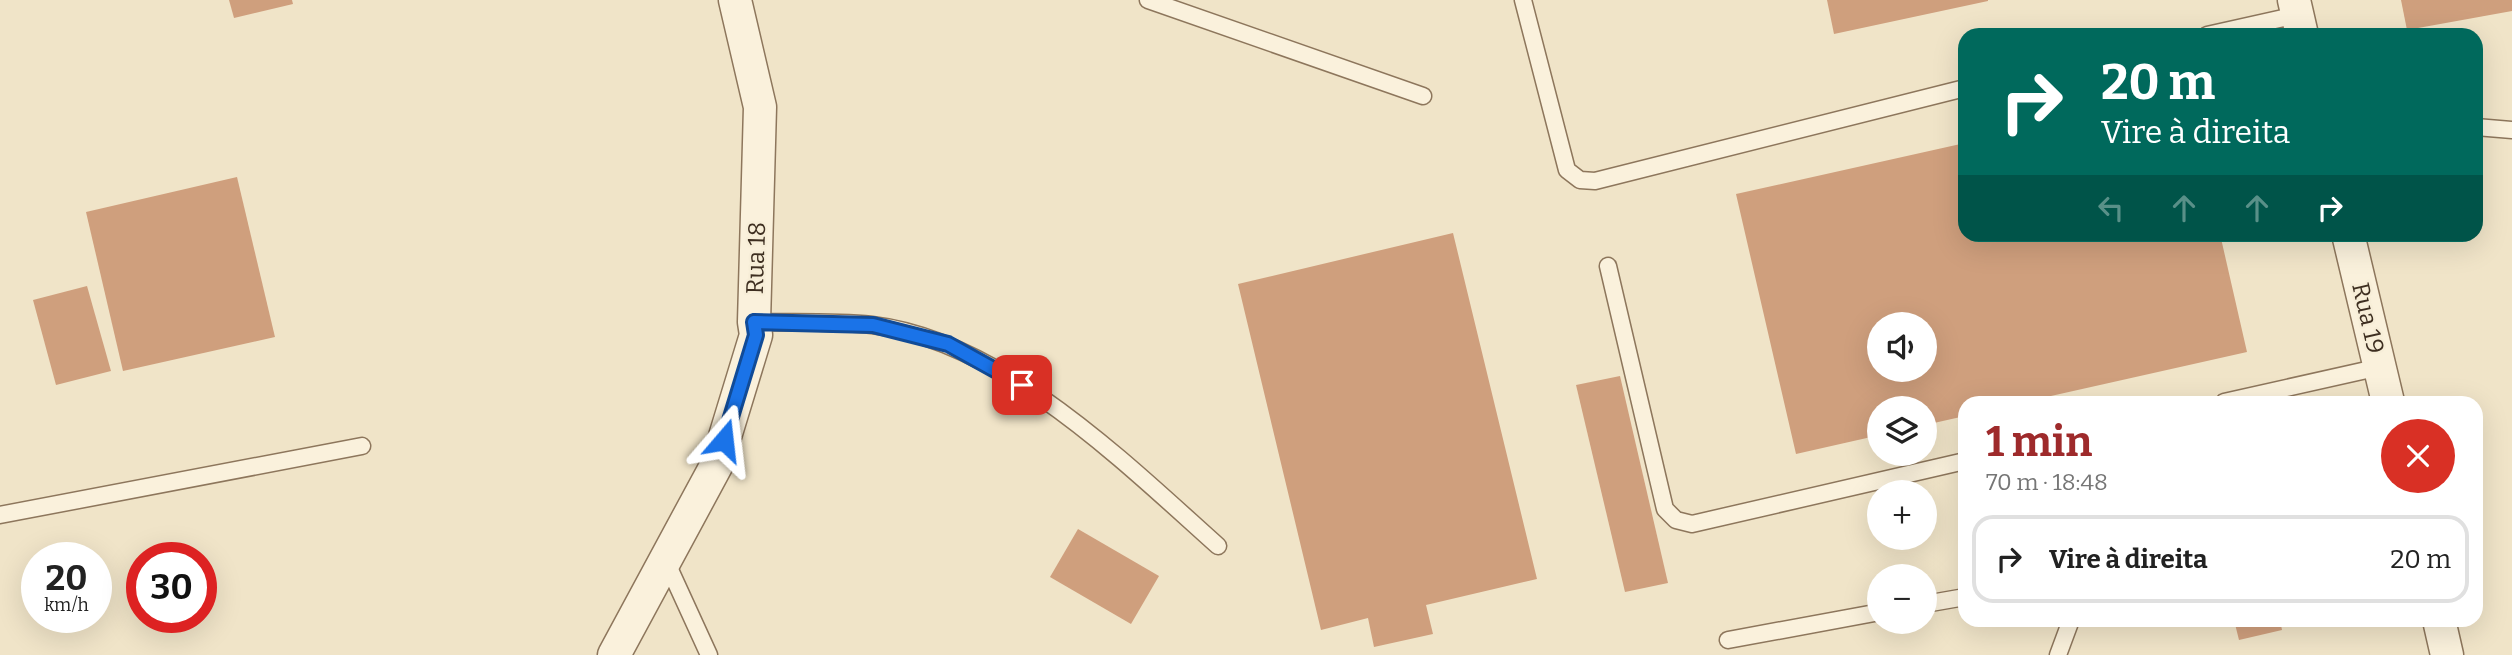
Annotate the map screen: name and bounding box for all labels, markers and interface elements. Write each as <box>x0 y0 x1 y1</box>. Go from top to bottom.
text: 20 m <box>2101 53 2215 112</box>
icon: right <box>1986 56 2077 147</box>
text: Vire à direita <box>2101 113 2290 151</box>
icon: left <box>2092 189 2130 227</box>
icon: ahead <box>2165 189 2203 227</box>
icon: ahead <box>2238 189 2276 227</box>
icon: right <box>2311 189 2349 227</box>
street label: Rua 18 <box>741 221 771 295</box>
street label: Rua 19 <box>2346 280 2390 356</box>
map controls <box>1867 312 1937 634</box>
button: sound <box>1867 312 1937 382</box>
pin <box>992 355 1052 415</box>
icon: arrive <box>1003 366 1041 404</box>
button: layers <box>1867 396 1937 466</box>
position arrow <box>687 403 761 477</box>
text: 1 min <box>1986 417 2092 467</box>
button: close <box>2381 419 2455 493</box>
text: 70 m · 18:48 <box>1986 468 2108 496</box>
button: + <box>1867 480 1937 550</box>
icon: right <box>1990 540 2028 578</box>
speed limit sign: 30 <box>126 542 217 633</box>
text: Vire à direita <box>2049 544 2208 575</box>
text: 20 m <box>2390 544 2451 575</box>
text: 20 <box>46 557 87 599</box>
button: − <box>1867 564 1937 634</box>
text: km/h <box>44 594 89 616</box>

